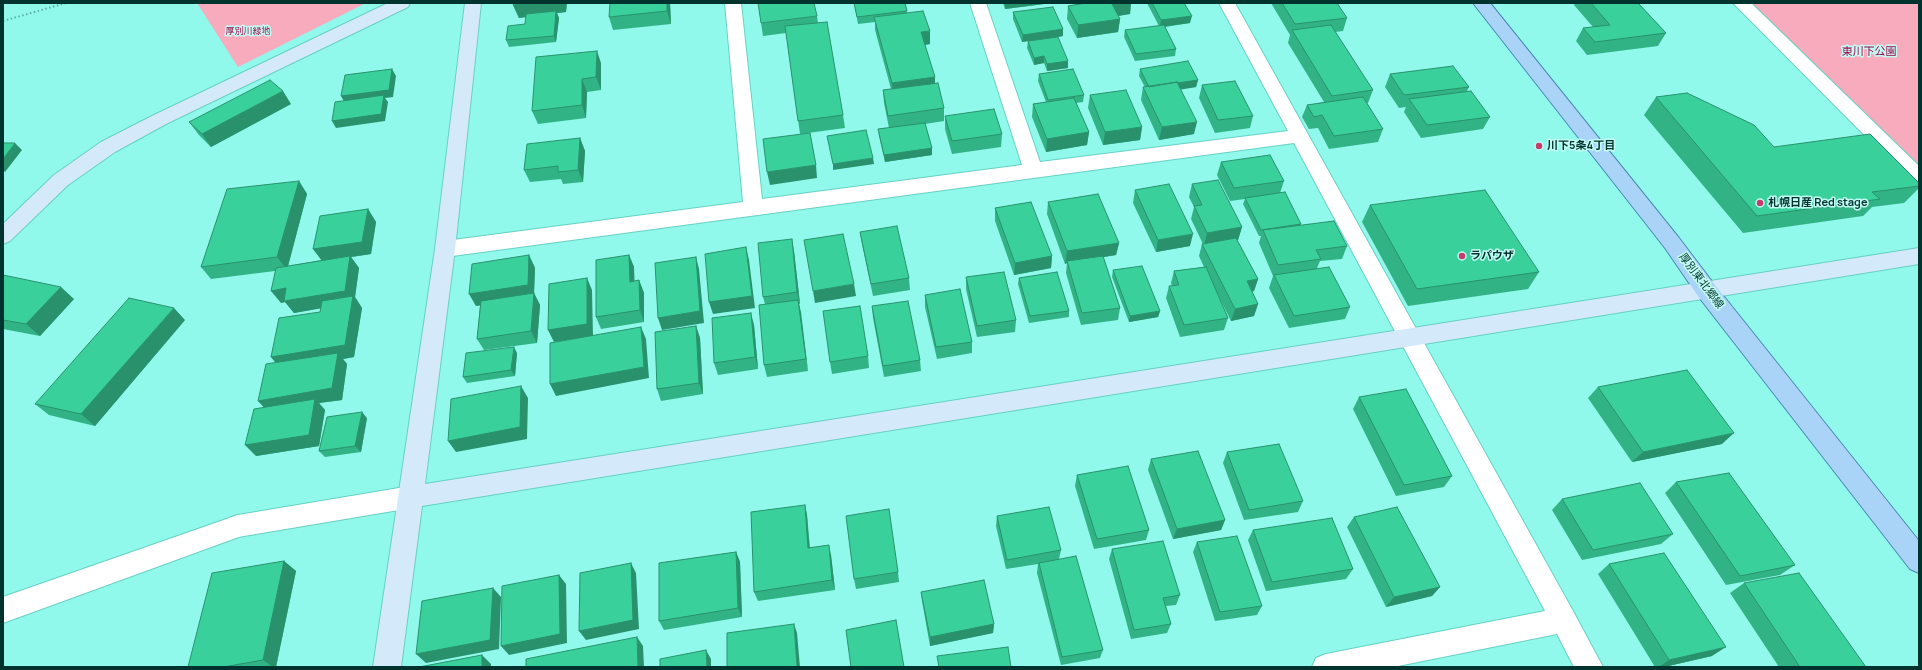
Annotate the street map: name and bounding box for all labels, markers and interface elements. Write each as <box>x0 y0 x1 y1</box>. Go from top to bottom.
park label: 厚別川緑地 <box>226 26 270 36</box>
park label: 東川下公園 <box>1842 45 1896 59</box>
place label: 川下5条4丁目 <box>1547 139 1615 153</box>
marker: 川下5条4丁目 <box>1534 141 1544 151</box>
place label: 札幌日産 Red stage <box>1768 196 1868 210</box>
marker: 札幌日産 Red stage <box>1755 198 1765 208</box>
place label: ラパウザ <box>1470 249 1514 263</box>
marker: ラパウザ <box>1457 251 1467 261</box>
street label: 厚別東北郷線 <box>1676 251 1726 311</box>

